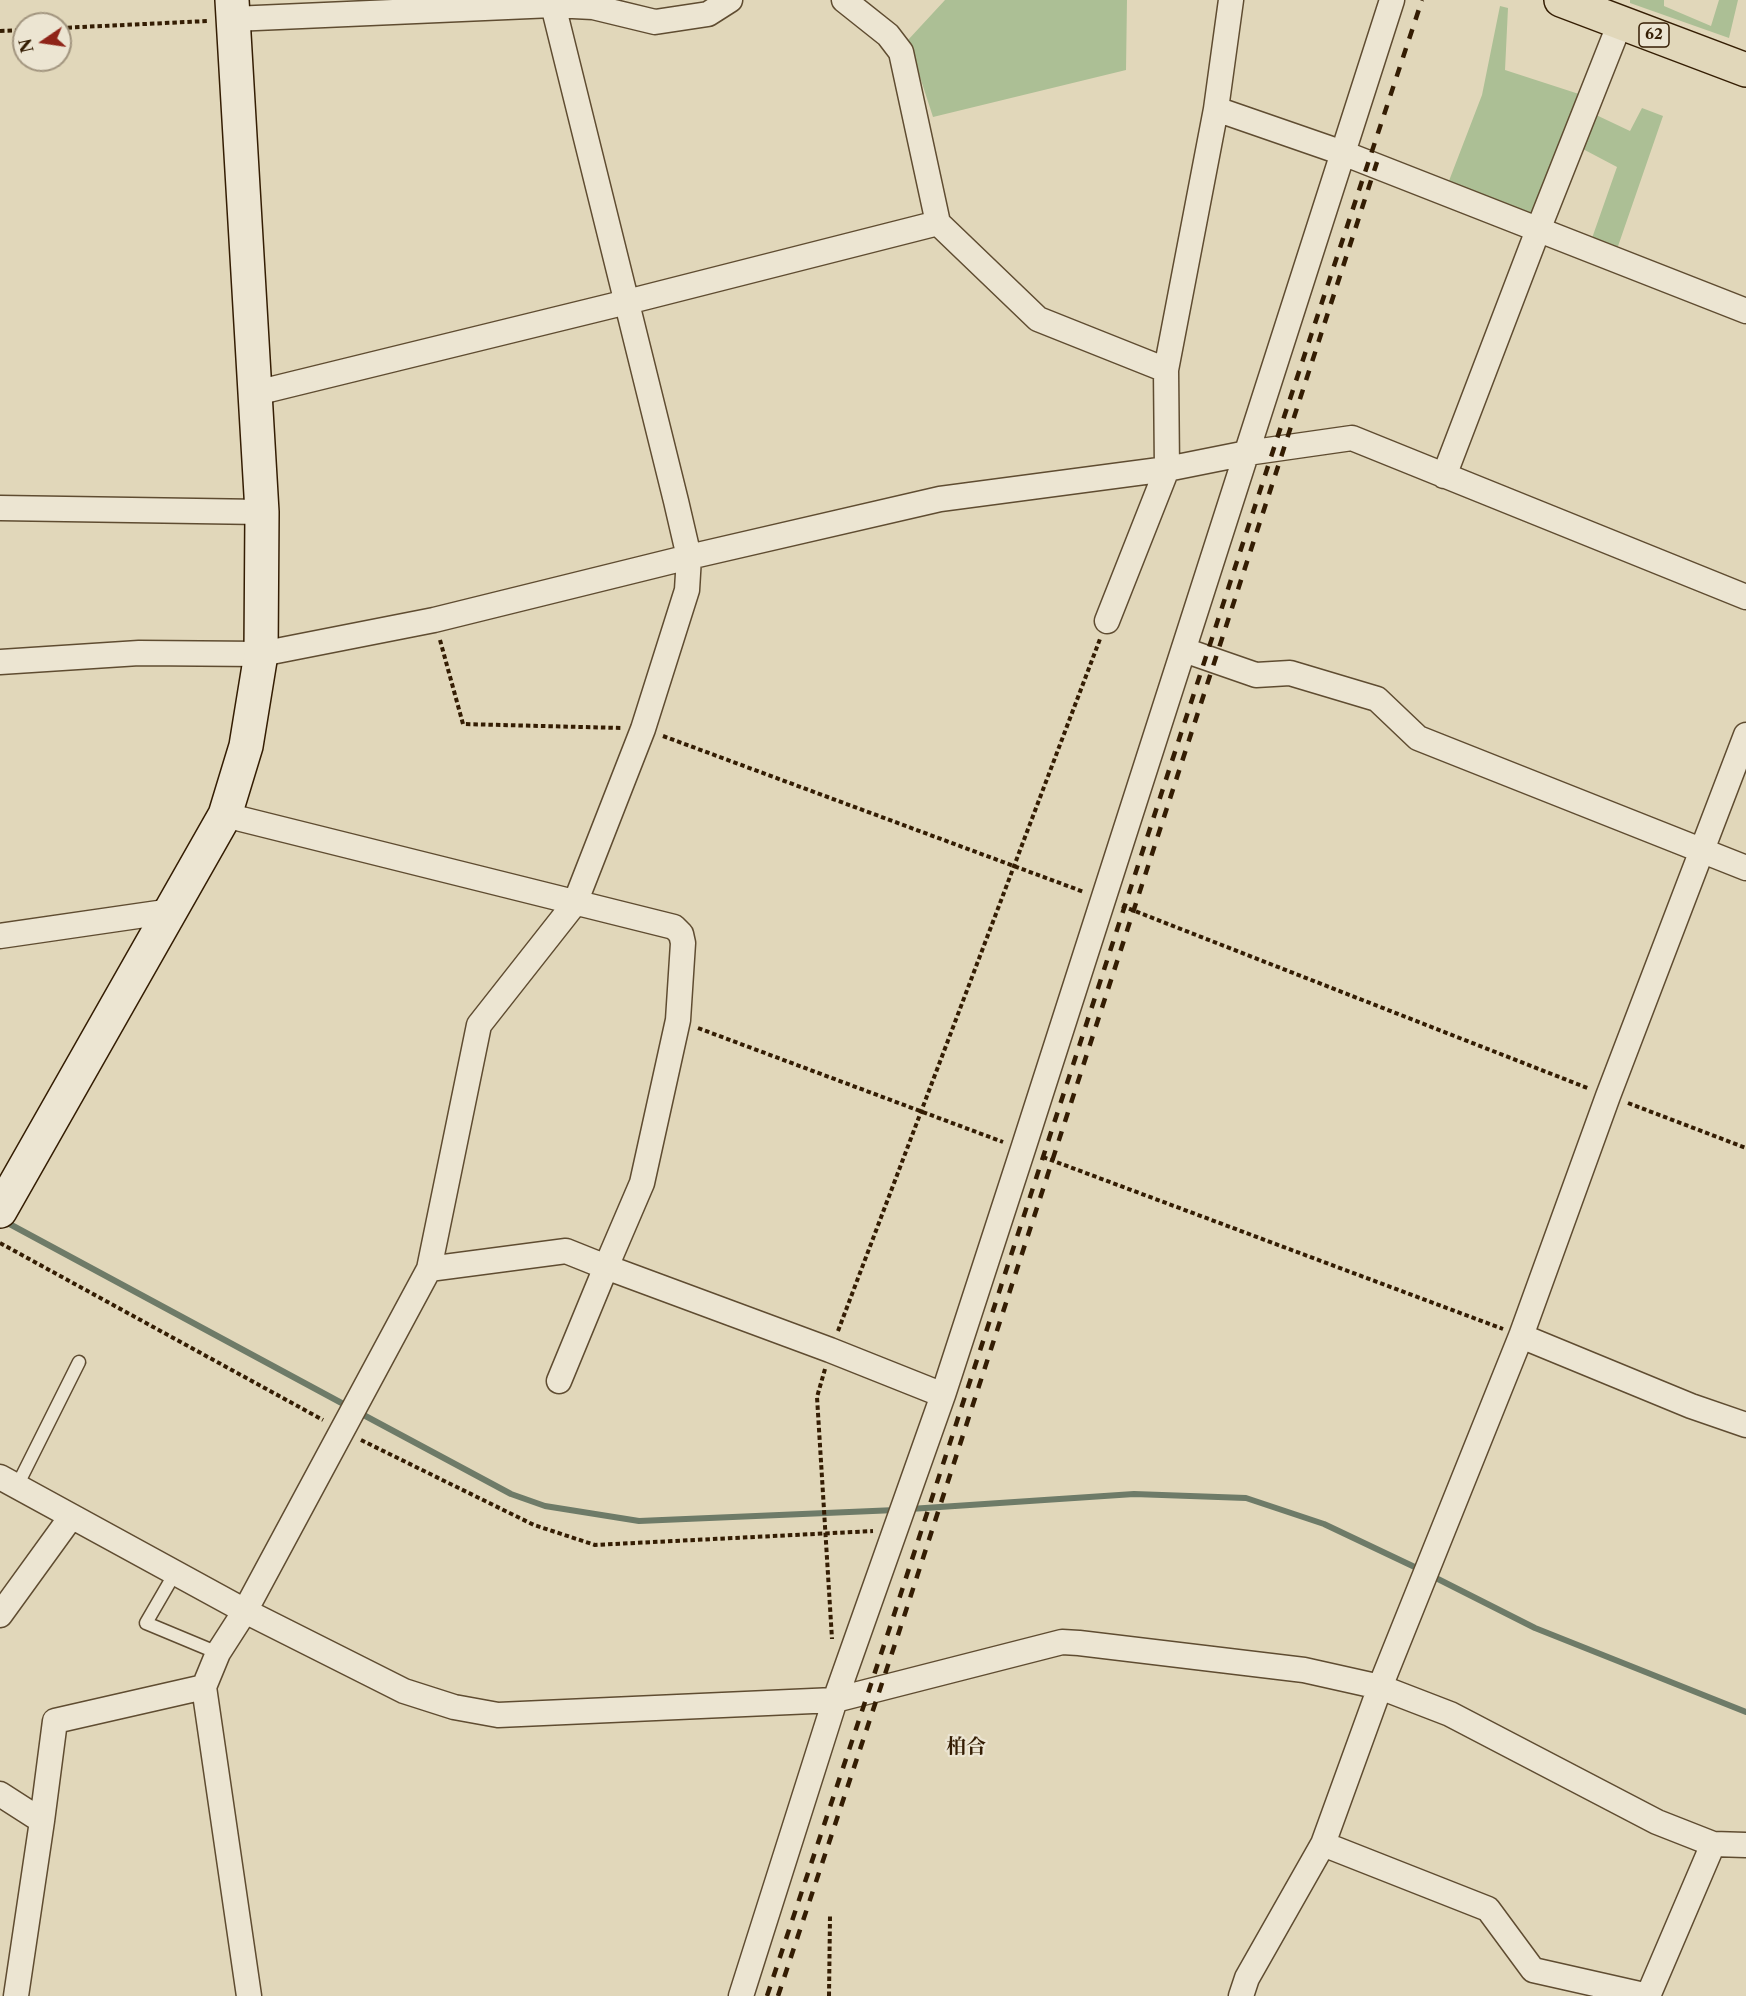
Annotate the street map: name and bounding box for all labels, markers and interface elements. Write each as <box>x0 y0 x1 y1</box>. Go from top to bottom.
north arrow <box>12 12 72 72</box>
road number: 62 <box>1639 23 1669 47</box>
text: N <box>15 37 38 55</box>
district label: 柏合 <box>946 1735 986 1759</box>

